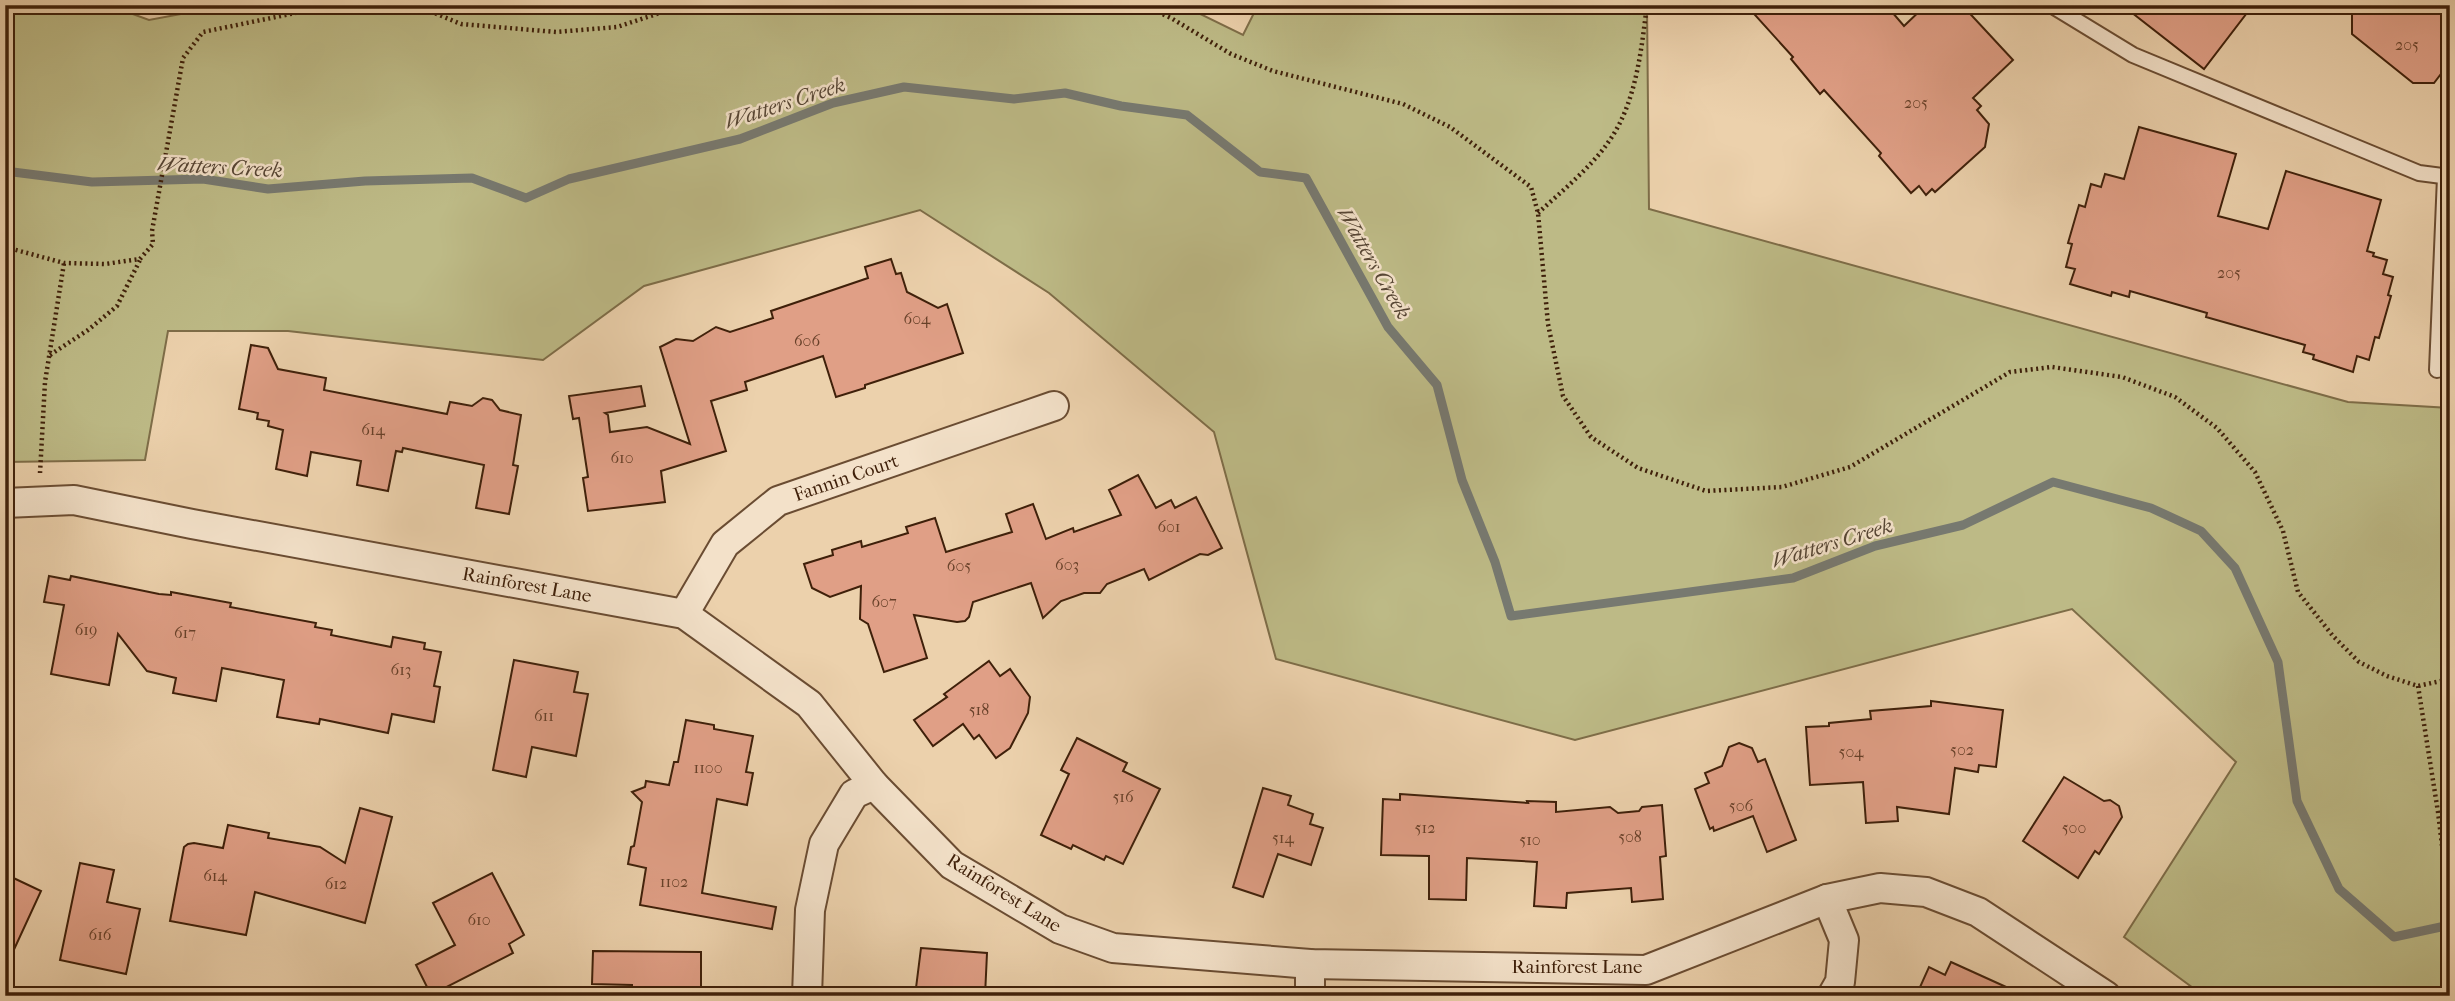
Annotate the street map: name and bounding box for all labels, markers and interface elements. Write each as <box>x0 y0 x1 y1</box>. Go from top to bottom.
house number: 205 <box>2395 35 2419 54</box>
water label: Watters Creek <box>722 72 848 134</box>
house number: 205 <box>1904 93 1928 112</box>
water label: Watters Creek <box>157 152 283 182</box>
water label: Watters Creek <box>1332 203 1416 323</box>
house number: 205 <box>2217 263 2241 282</box>
house number: 604 <box>904 309 931 328</box>
house number: 606 <box>794 331 820 350</box>
house number: 614 <box>361 420 385 439</box>
house number: 610 <box>610 448 634 467</box>
street label: Fannin Court <box>791 450 902 506</box>
water label: Watters Creek <box>1769 513 1895 573</box>
house number: 601 <box>1157 517 1181 536</box>
house number: 603 <box>1055 555 1079 574</box>
house number: 605 <box>947 556 971 575</box>
street label: Rainforest Lane <box>461 563 593 607</box>
house number: 607 <box>871 592 897 611</box>
house number: 619 <box>75 620 97 639</box>
house number: 617 <box>174 623 196 642</box>
house number: 613 <box>391 660 411 679</box>
house number: 518 <box>969 700 989 719</box>
house number: 611 <box>534 706 554 725</box>
house number: 502 <box>1950 740 1974 759</box>
house number: 504 <box>1839 742 1864 761</box>
house number: 1100 <box>694 758 722 777</box>
house number: 516 <box>1112 787 1134 806</box>
house number: 506 <box>1729 796 1754 815</box>
house number: 512 <box>1415 818 1435 837</box>
house number: 500 <box>2062 818 2086 837</box>
house number: 508 <box>1618 827 1642 846</box>
house number: 514 <box>1272 828 1295 847</box>
house number: 510 <box>1519 830 1541 849</box>
street label: Rainforest Lane <box>943 849 1065 937</box>
house number: 614 <box>203 866 227 885</box>
house number: 1102 <box>660 872 688 891</box>
house number: 612 <box>325 874 347 893</box>
house number: 610 <box>467 910 491 929</box>
house number: 616 <box>89 925 112 944</box>
street label: Rainforest Lane <box>1512 956 1642 978</box>

